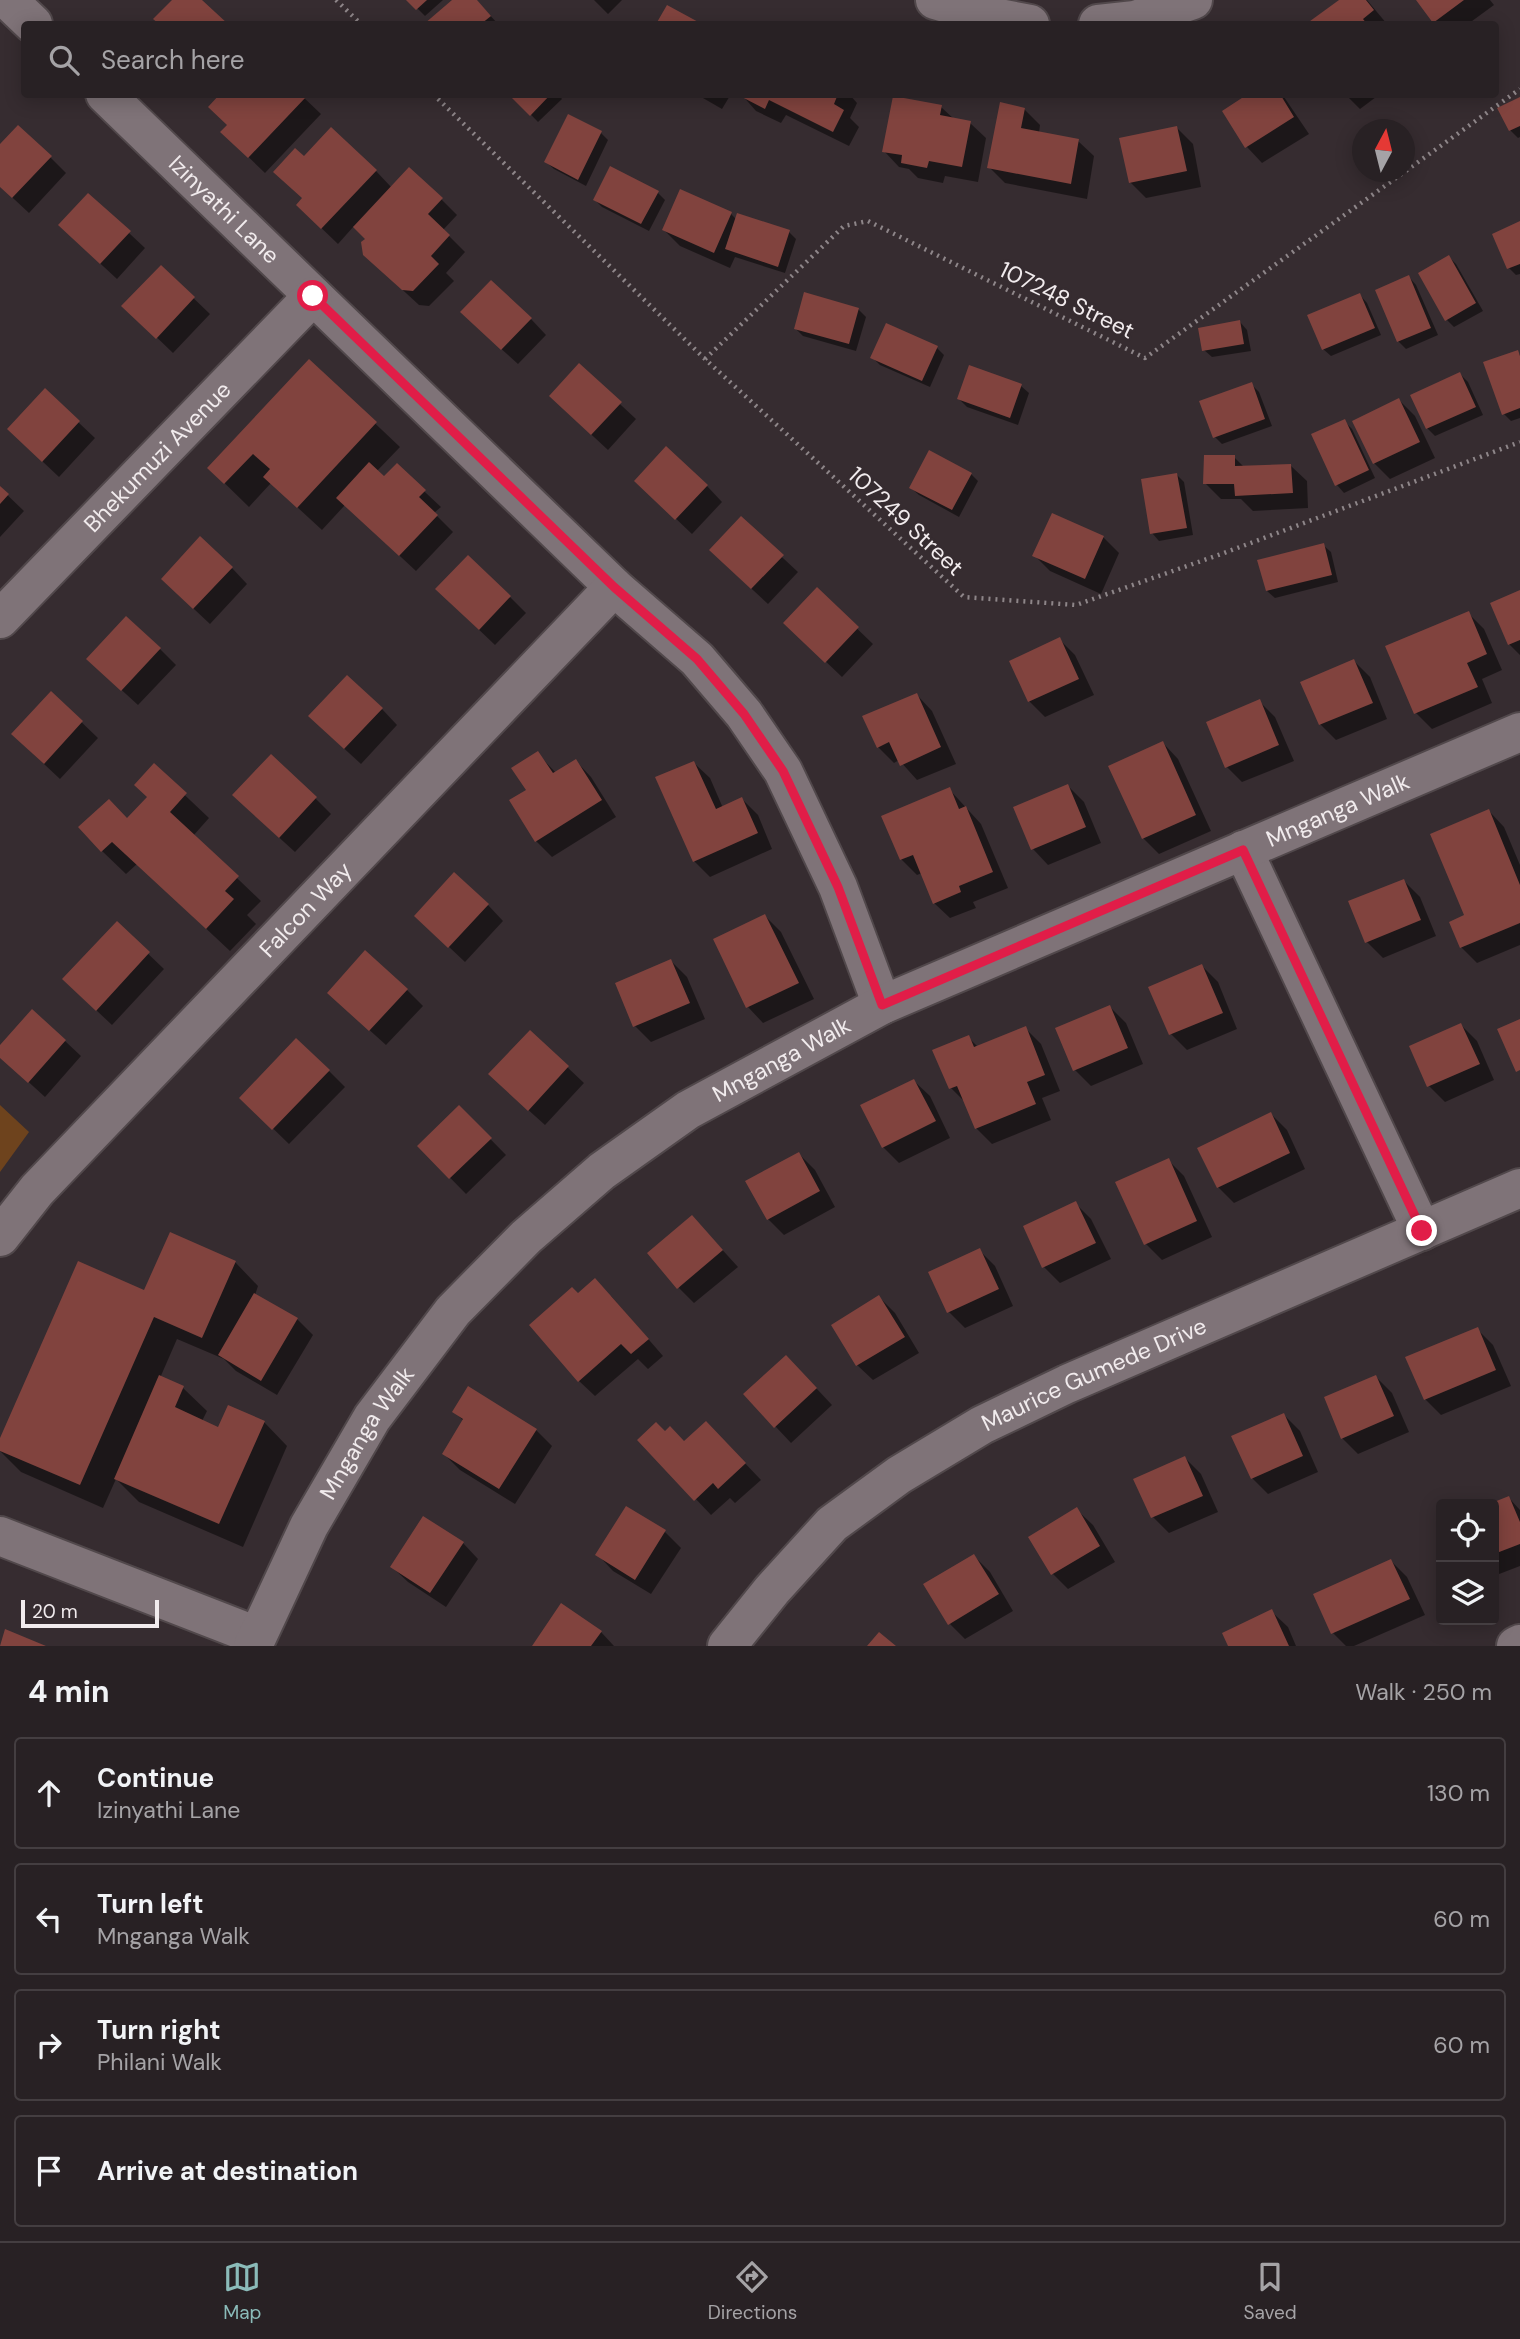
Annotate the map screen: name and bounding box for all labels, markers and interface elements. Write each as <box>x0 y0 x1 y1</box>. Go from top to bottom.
search box <box>21 21 1499 98</box>
icon: search <box>45 41 83 79</box>
text: Search here <box>101 43 244 77</box>
north arrow <box>1352 119 1415 182</box>
street label: Izinyathi Lane <box>162 149 286 270</box>
street label: 107248 Street <box>995 254 1139 346</box>
route start <box>297 280 328 311</box>
street label: Bhekumuzi Avenue <box>77 375 237 539</box>
street label: 107249 Street <box>842 460 970 582</box>
street label: Mnganga Walk <box>1262 766 1414 854</box>
street label: Falcon Way <box>253 855 358 964</box>
street label: Mnganga Walk <box>707 1010 856 1109</box>
route end <box>1406 1215 1437 1246</box>
street label: Maurice Gumede Drive <box>977 1310 1211 1438</box>
street label: Mnganga Walk <box>313 1360 421 1505</box>
map controls <box>1436 1499 1499 1625</box>
button: locate <box>1436 1499 1499 1562</box>
button: layers <box>1436 1562 1499 1625</box>
scale bar <box>21 1597 159 1629</box>
text: 20 m <box>32 1599 78 1624</box>
text: 4 min <box>28 1672 110 1711</box>
text: Walk · 250 m <box>1355 1677 1492 1707</box>
text: Continue <box>97 1761 214 1795</box>
icon: ahead <box>30 1774 68 1812</box>
text: 130 m <box>1427 1778 1490 1808</box>
text: Izinyathi Lane <box>97 1795 240 1825</box>
text: Turn left <box>97 1887 204 1921</box>
icon: left <box>30 1900 68 1938</box>
text: 60 m <box>1433 1904 1490 1934</box>
text: Mnganga Walk <box>97 1921 250 1951</box>
text: Turn right <box>97 2013 221 2047</box>
icon: right <box>30 2026 68 2064</box>
text: 60 m <box>1433 2030 1490 2060</box>
text: Philani Walk <box>97 2047 222 2077</box>
icon: arrive <box>30 2152 68 2190</box>
text: Arrive at destination <box>97 2154 358 2188</box>
tab: Map <box>223 2258 261 2325</box>
tab: Directions <box>708 2258 797 2325</box>
tab: Saved <box>1244 2258 1297 2325</box>

